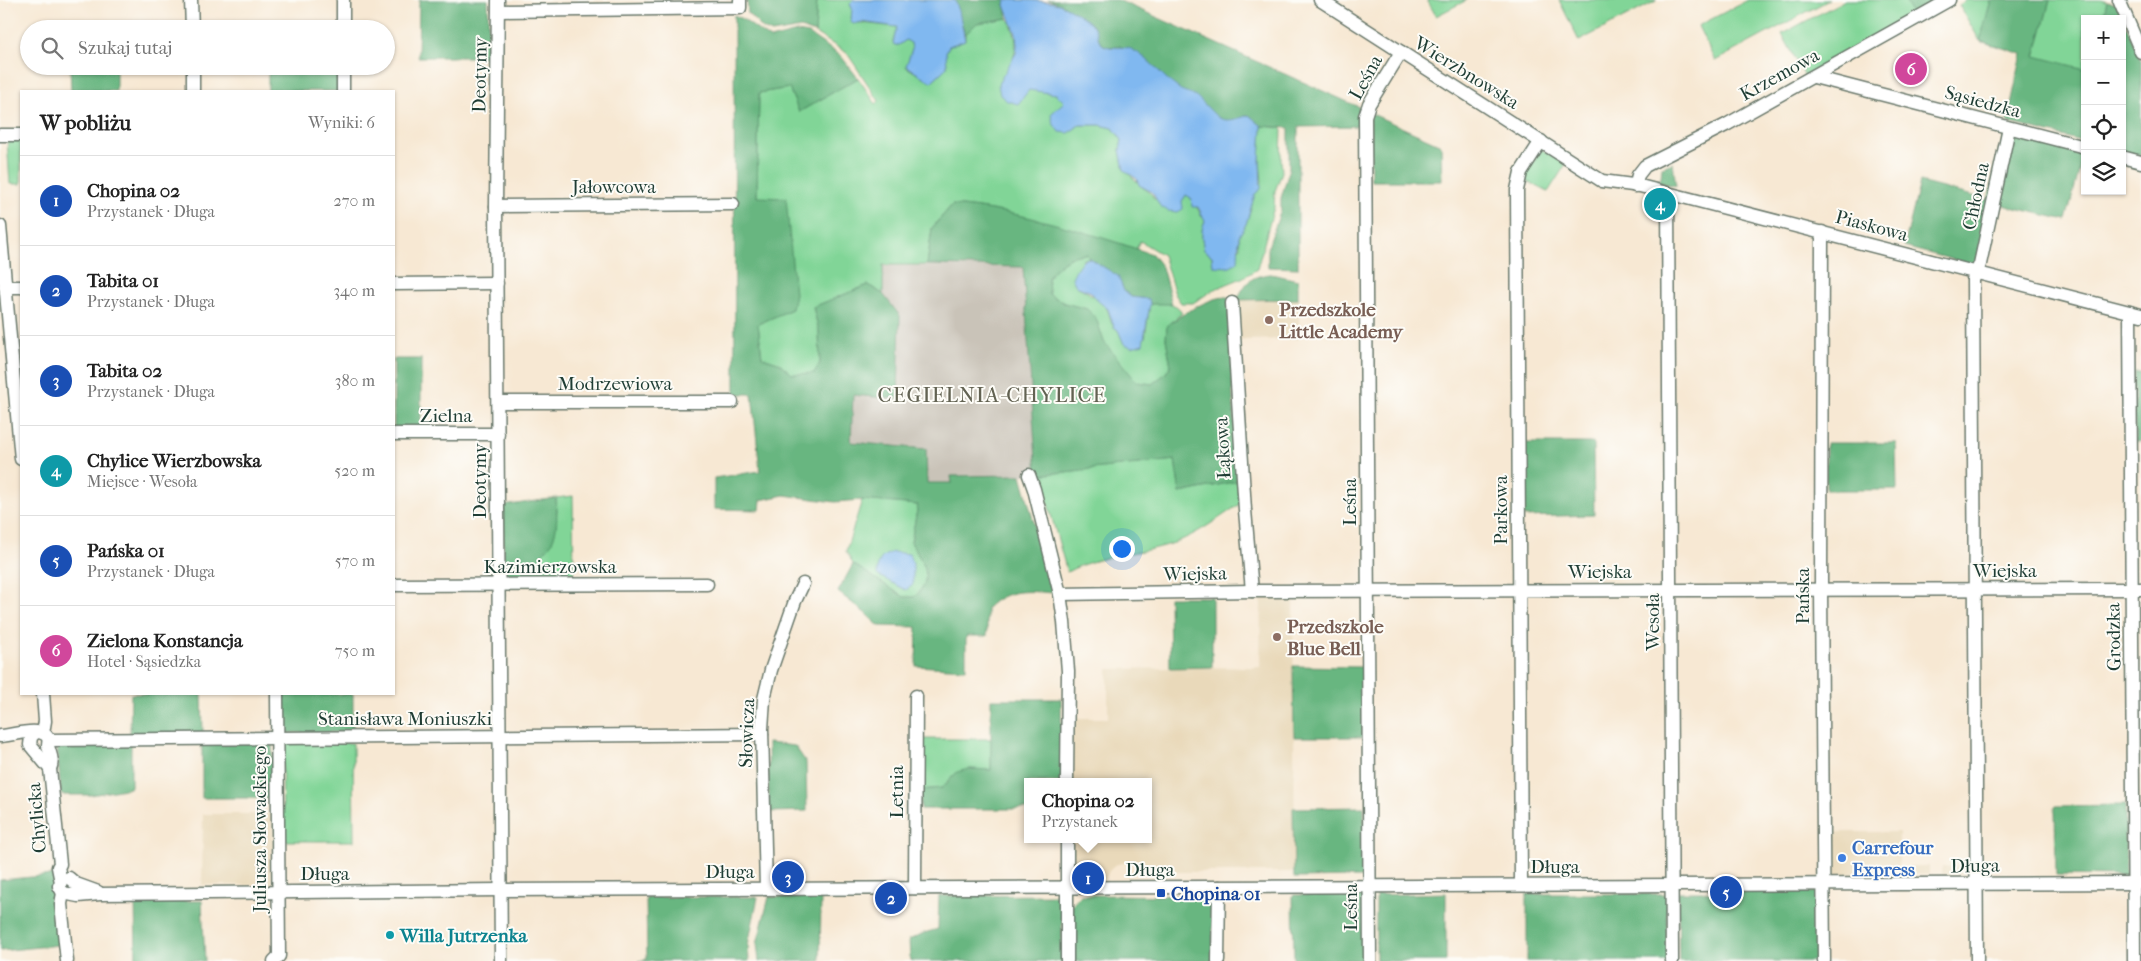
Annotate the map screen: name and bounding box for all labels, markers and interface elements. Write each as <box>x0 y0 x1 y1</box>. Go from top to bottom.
map controls <box>2081 15 2126 195</box>
button: + <box>2081 15 2126 60</box>
search box <box>20 20 395 75</box>
street label: Wierzbnowska <box>1409 31 1523 114</box>
icon: search <box>38 34 66 62</box>
street label: Deotymy <box>468 36 492 113</box>
text: Szukaj tutaj <box>78 37 172 59</box>
street label: Krzemowa <box>1736 44 1823 106</box>
pin: 6 <box>1895 50 1927 88</box>
street label: Leśna <box>1345 51 1387 104</box>
button: − <box>2081 60 2126 105</box>
street label: Sąsiedzka <box>1942 81 2023 123</box>
button: locate <box>2081 105 2126 150</box>
text: W pobliżu <box>40 111 131 135</box>
text: Wyniki: 6 <box>308 113 375 132</box>
button: layers <box>2081 150 2126 195</box>
street label: Chłodna <box>1958 160 1994 232</box>
street label: Jałowcowa <box>570 176 656 198</box>
text: Chopina 02 <box>87 180 180 202</box>
pin: 4 <box>1644 185 1676 223</box>
text: 1 <box>53 191 59 210</box>
text: 270 m <box>334 191 375 210</box>
text: Przystanek · Długa <box>87 202 215 221</box>
street label: Piaskowa <box>1833 206 1911 246</box>
text: Tabita 01 <box>87 270 159 292</box>
text: 2 <box>52 281 60 300</box>
text: 340 m <box>333 281 375 300</box>
text: Przystanek · Długa <box>87 292 215 311</box>
place label: Przedszkole Little Academy <box>1279 299 1404 343</box>
marker: Przedszkole Little Academy <box>1263 314 1275 326</box>
text: Tabita 02 <box>87 360 162 382</box>
text: 3 <box>53 371 59 390</box>
text: 380 m <box>335 371 375 390</box>
street label: Modrzewiowa <box>558 373 672 395</box>
text: Przystanek · Długa <box>87 382 215 401</box>
district label: CEGIELNIA-CHYLICE <box>878 383 1106 407</box>
street label: Zielna <box>420 405 473 427</box>
street label: Łąkowa <box>1210 416 1236 479</box>
street label: Deotymy <box>469 442 491 519</box>
text: Chylice Wierzbowska <box>87 450 261 472</box>
text: 4 <box>51 461 61 480</box>
text: 520 m <box>334 461 375 480</box>
text: Miejsce · Wesoła <box>87 472 198 491</box>
street label: Parkowa <box>1490 475 1512 545</box>
street label: Leśna <box>1339 478 1361 526</box>
your location <box>1109 536 1135 562</box>
text: Pańska 01 <box>87 540 165 562</box>
text: 5 <box>53 551 59 570</box>
text: 570 m <box>335 551 375 570</box>
street label: Kazimierzowska <box>484 556 617 578</box>
street label: Wiejska <box>1972 560 2037 582</box>
street label: Wiejska <box>1567 561 1632 583</box>
text: Przystanek · Długa <box>87 562 215 581</box>
street label: Wiejska <box>1162 562 1227 586</box>
street label: Pańska <box>1792 567 1814 624</box>
street label: Wesoła <box>1642 593 1664 652</box>
street label: Grodzka <box>2102 602 2126 671</box>
place label: Przedszkole Blue Bell <box>1287 616 1384 660</box>
text: Zielona Konstancja <box>87 630 243 652</box>
marker: Przedszkole Blue Bell <box>1271 631 1283 643</box>
text: 6 <box>52 641 60 660</box>
text: 750 m <box>335 641 375 660</box>
text: Hotel · Sąsiedzka <box>87 652 201 671</box>
street label: Słowicza <box>735 698 759 768</box>
street label: Stanisława Moniuszki <box>318 708 492 730</box>
street label: Juliusza Słowackiego <box>249 745 271 914</box>
street label: Letnia <box>886 765 908 819</box>
popup <box>1024 778 1152 843</box>
street label: Chylicka <box>23 782 51 854</box>
text: Chopina 02 <box>1042 790 1135 812</box>
text: Przystanek <box>1042 812 1118 831</box>
place label: Carrefour Express <box>1852 837 1934 881</box>
marker: Carrefour Express <box>1836 852 1848 864</box>
street label: Długa <box>1950 855 2000 877</box>
street label: Długa <box>1530 856 1580 878</box>
pin: 3 <box>772 858 804 896</box>
pin: 1 <box>1072 859 1104 897</box>
street label: Długa <box>1125 859 1175 881</box>
street label: Długa <box>705 861 755 883</box>
street label: Długa <box>300 863 350 885</box>
pin: 5 <box>1710 873 1742 911</box>
pin: 2 <box>875 879 907 917</box>
place label: Chopina 01 <box>1171 883 1261 905</box>
street label: Leśna <box>1340 883 1362 931</box>
marker: Chopina 01 <box>1155 887 1167 899</box>
place label: Willa Jutrzenka <box>399 925 528 947</box>
marker: Willa Jutrzenka <box>384 929 396 941</box>

